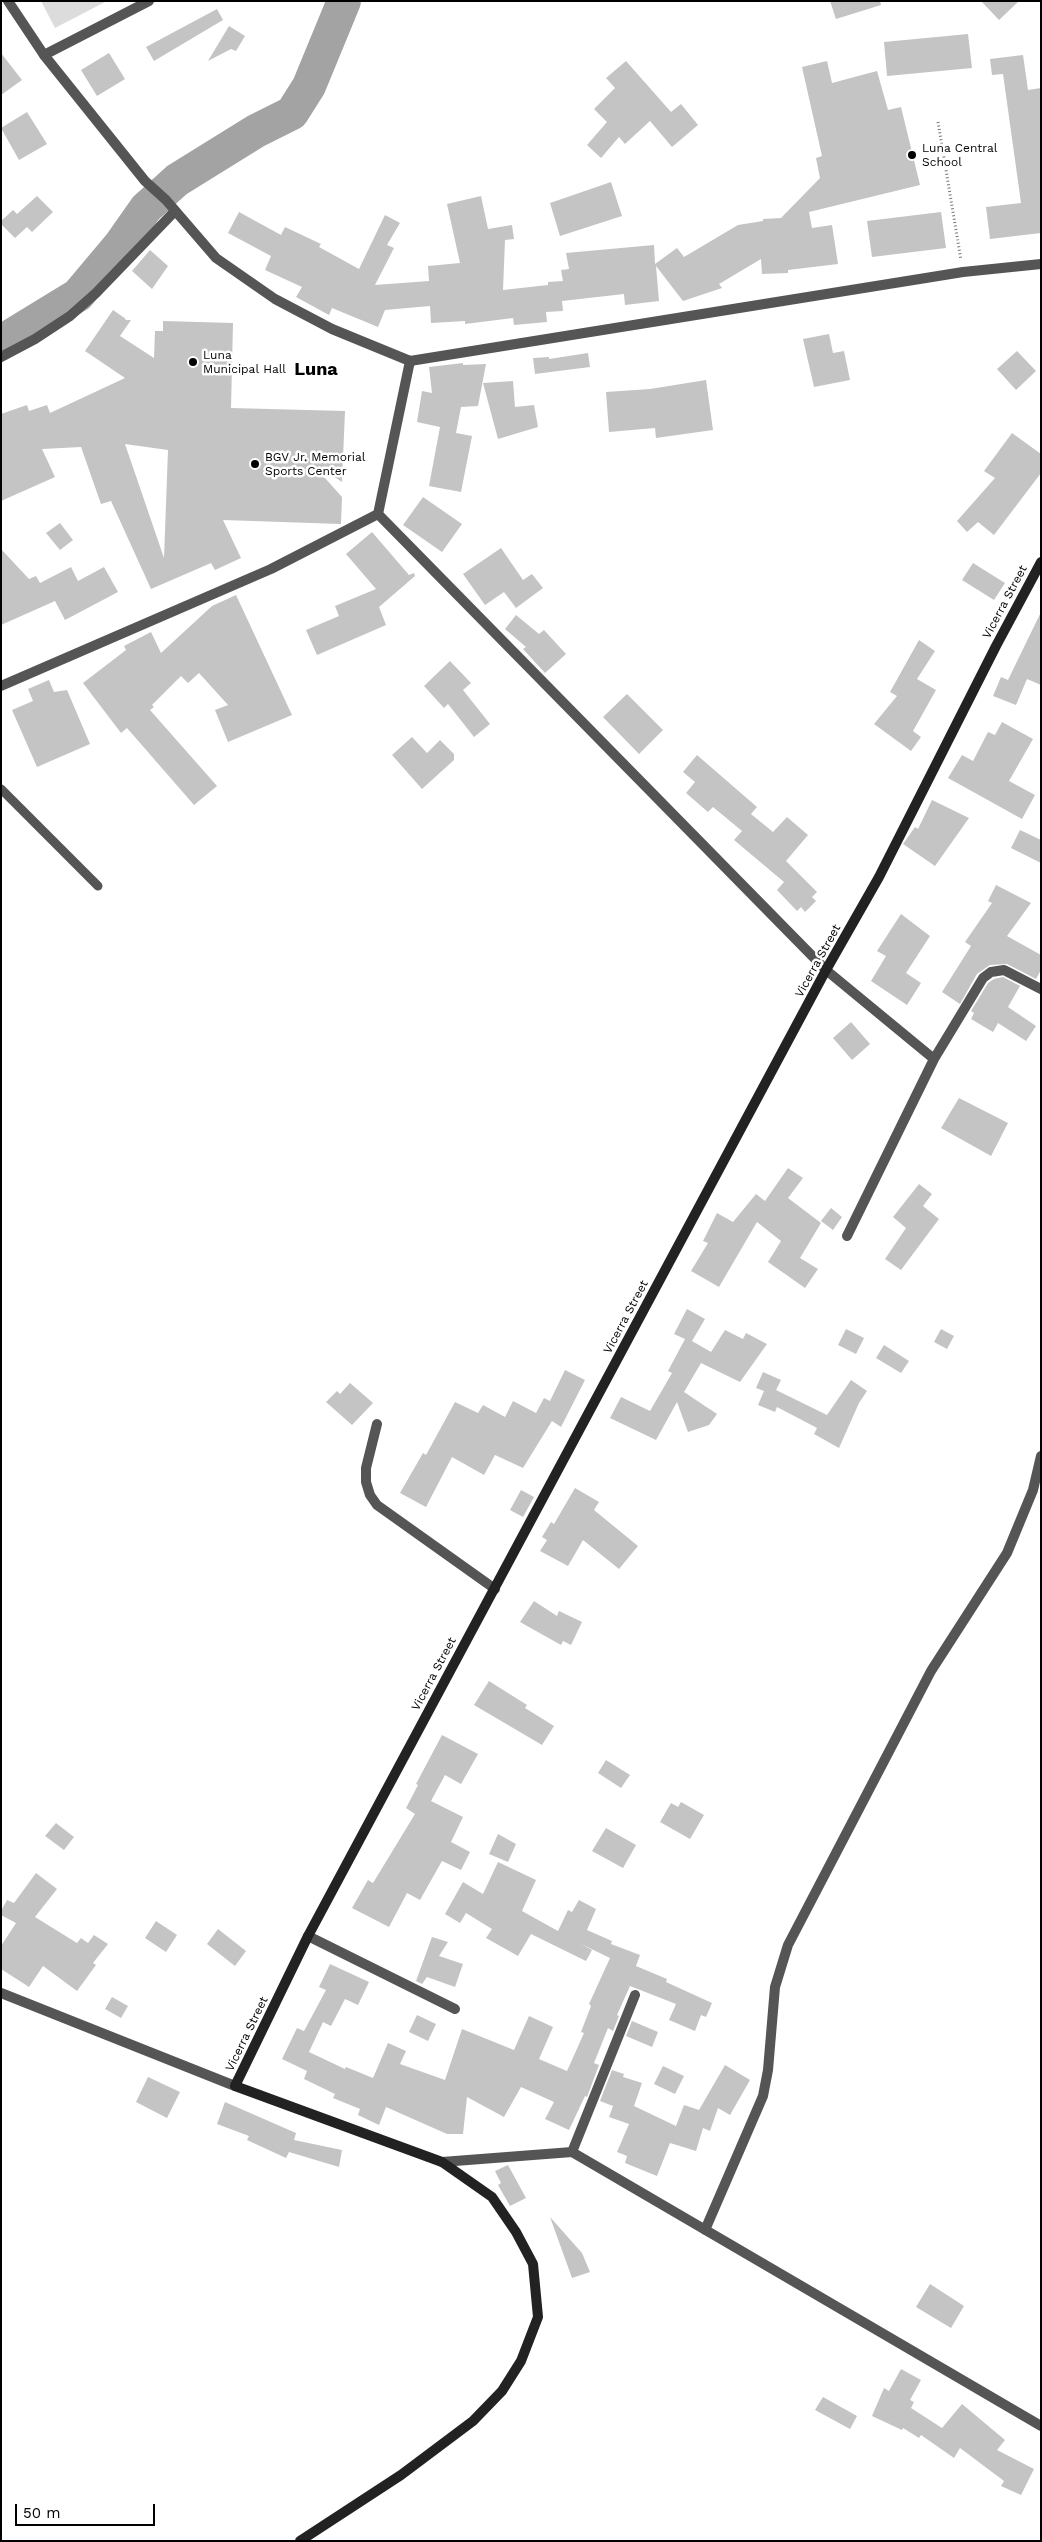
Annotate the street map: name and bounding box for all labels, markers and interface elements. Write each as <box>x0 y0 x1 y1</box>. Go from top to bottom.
place label: Luna Central School <box>922 141 997 169</box>
marker: Luna Central School <box>906 149 918 161</box>
place label: Luna Municipal Hall <box>203 348 286 376</box>
marker: Luna Municipal Hall <box>187 356 199 368</box>
district label: Luna <box>294 359 338 381</box>
place label: BGV Jr. Memorial Sports Center <box>265 450 365 478</box>
marker: BGV Jr. Memorial Sports Center <box>249 458 261 470</box>
street label: Vicerra Street <box>980 563 1030 641</box>
street label: Vicerra Street <box>792 922 844 1000</box>
street label: Vicerra Street <box>601 1278 651 1356</box>
street label: Vicerra Street <box>409 1635 459 1713</box>
street label: Vicerra Street <box>223 1994 271 2074</box>
scale bar <box>18 2494 158 2526</box>
text: 50 m <box>23 2504 60 2522</box>

